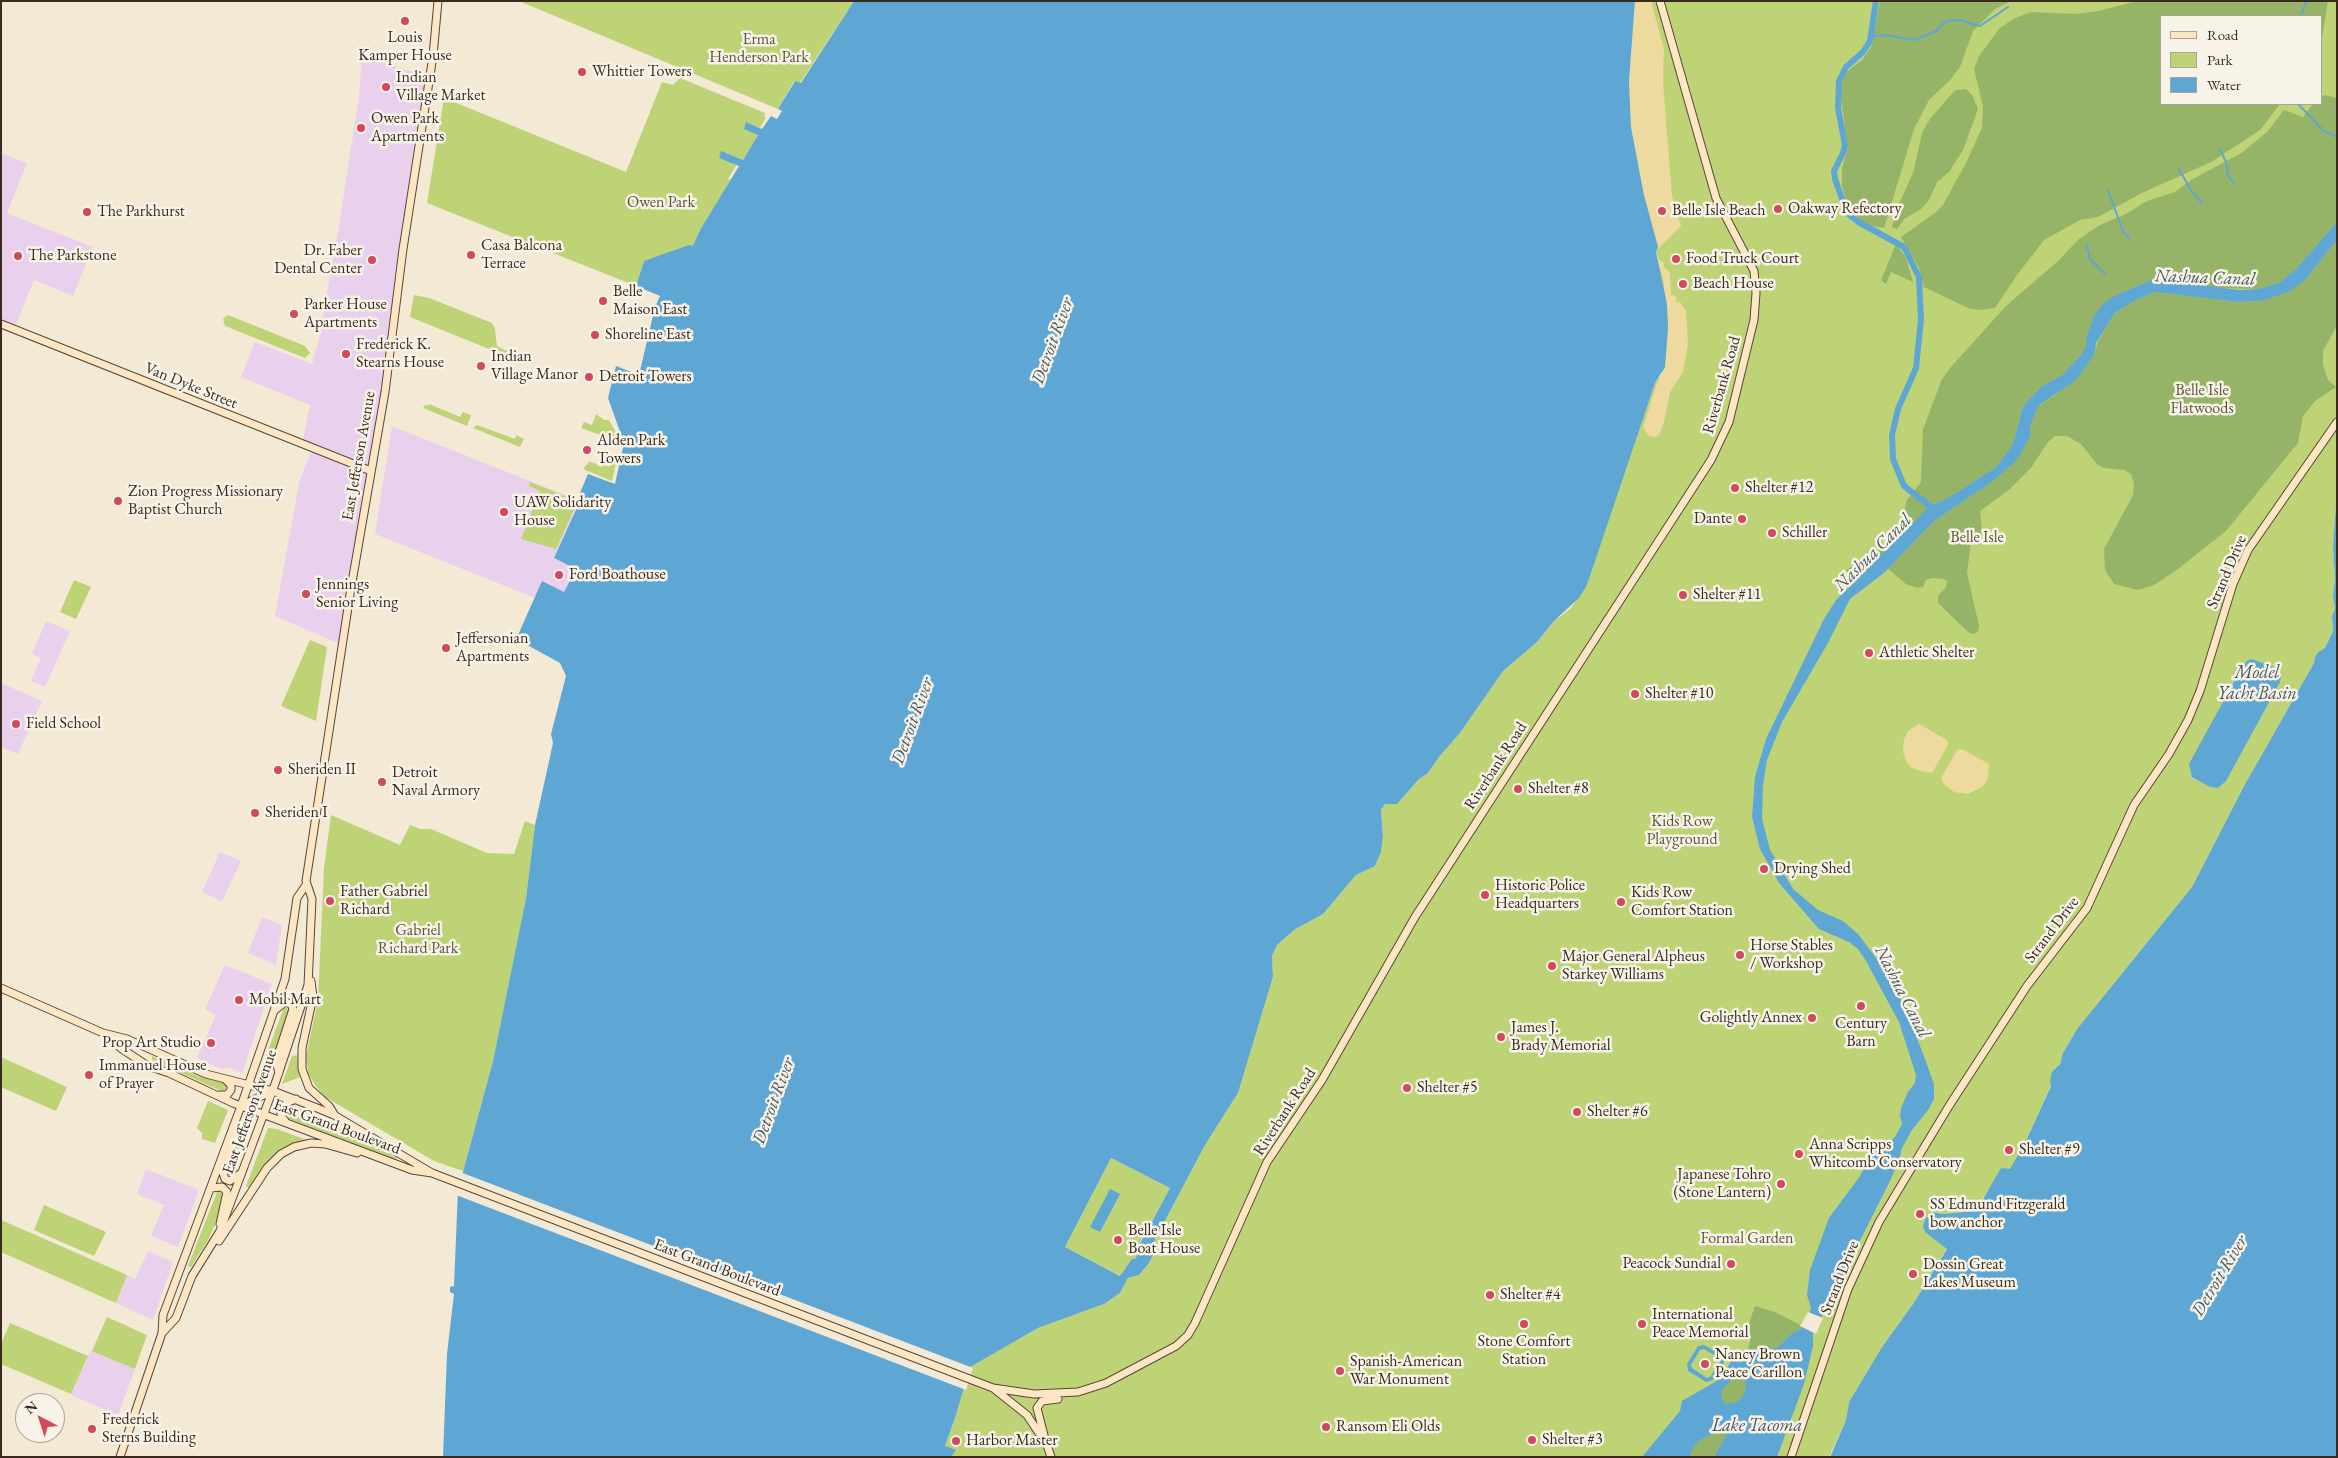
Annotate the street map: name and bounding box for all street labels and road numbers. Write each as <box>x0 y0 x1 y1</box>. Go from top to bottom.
street label: Riverbank Road <box>1699 334 1745 436</box>
street label: Van Dyke Street <box>142 359 240 413</box>
street label: East Jefferson Avenue <box>338 390 380 522</box>
street label: Strand Drive <box>2203 532 2251 612</box>
street label: Riverbank Road <box>1461 719 1531 813</box>
street label: Strand Drive <box>2021 893 2083 967</box>
street label: East Jefferson Avenue <box>219 1047 281 1177</box>
street label: Riverbank Road <box>1250 1065 1320 1159</box>
street label: East Grand Boulevard <box>271 1095 403 1159</box>
street label: East Grand Boulevard <box>651 1235 783 1301</box>
street label: Strand Drive <box>1816 1238 1864 1318</box>

